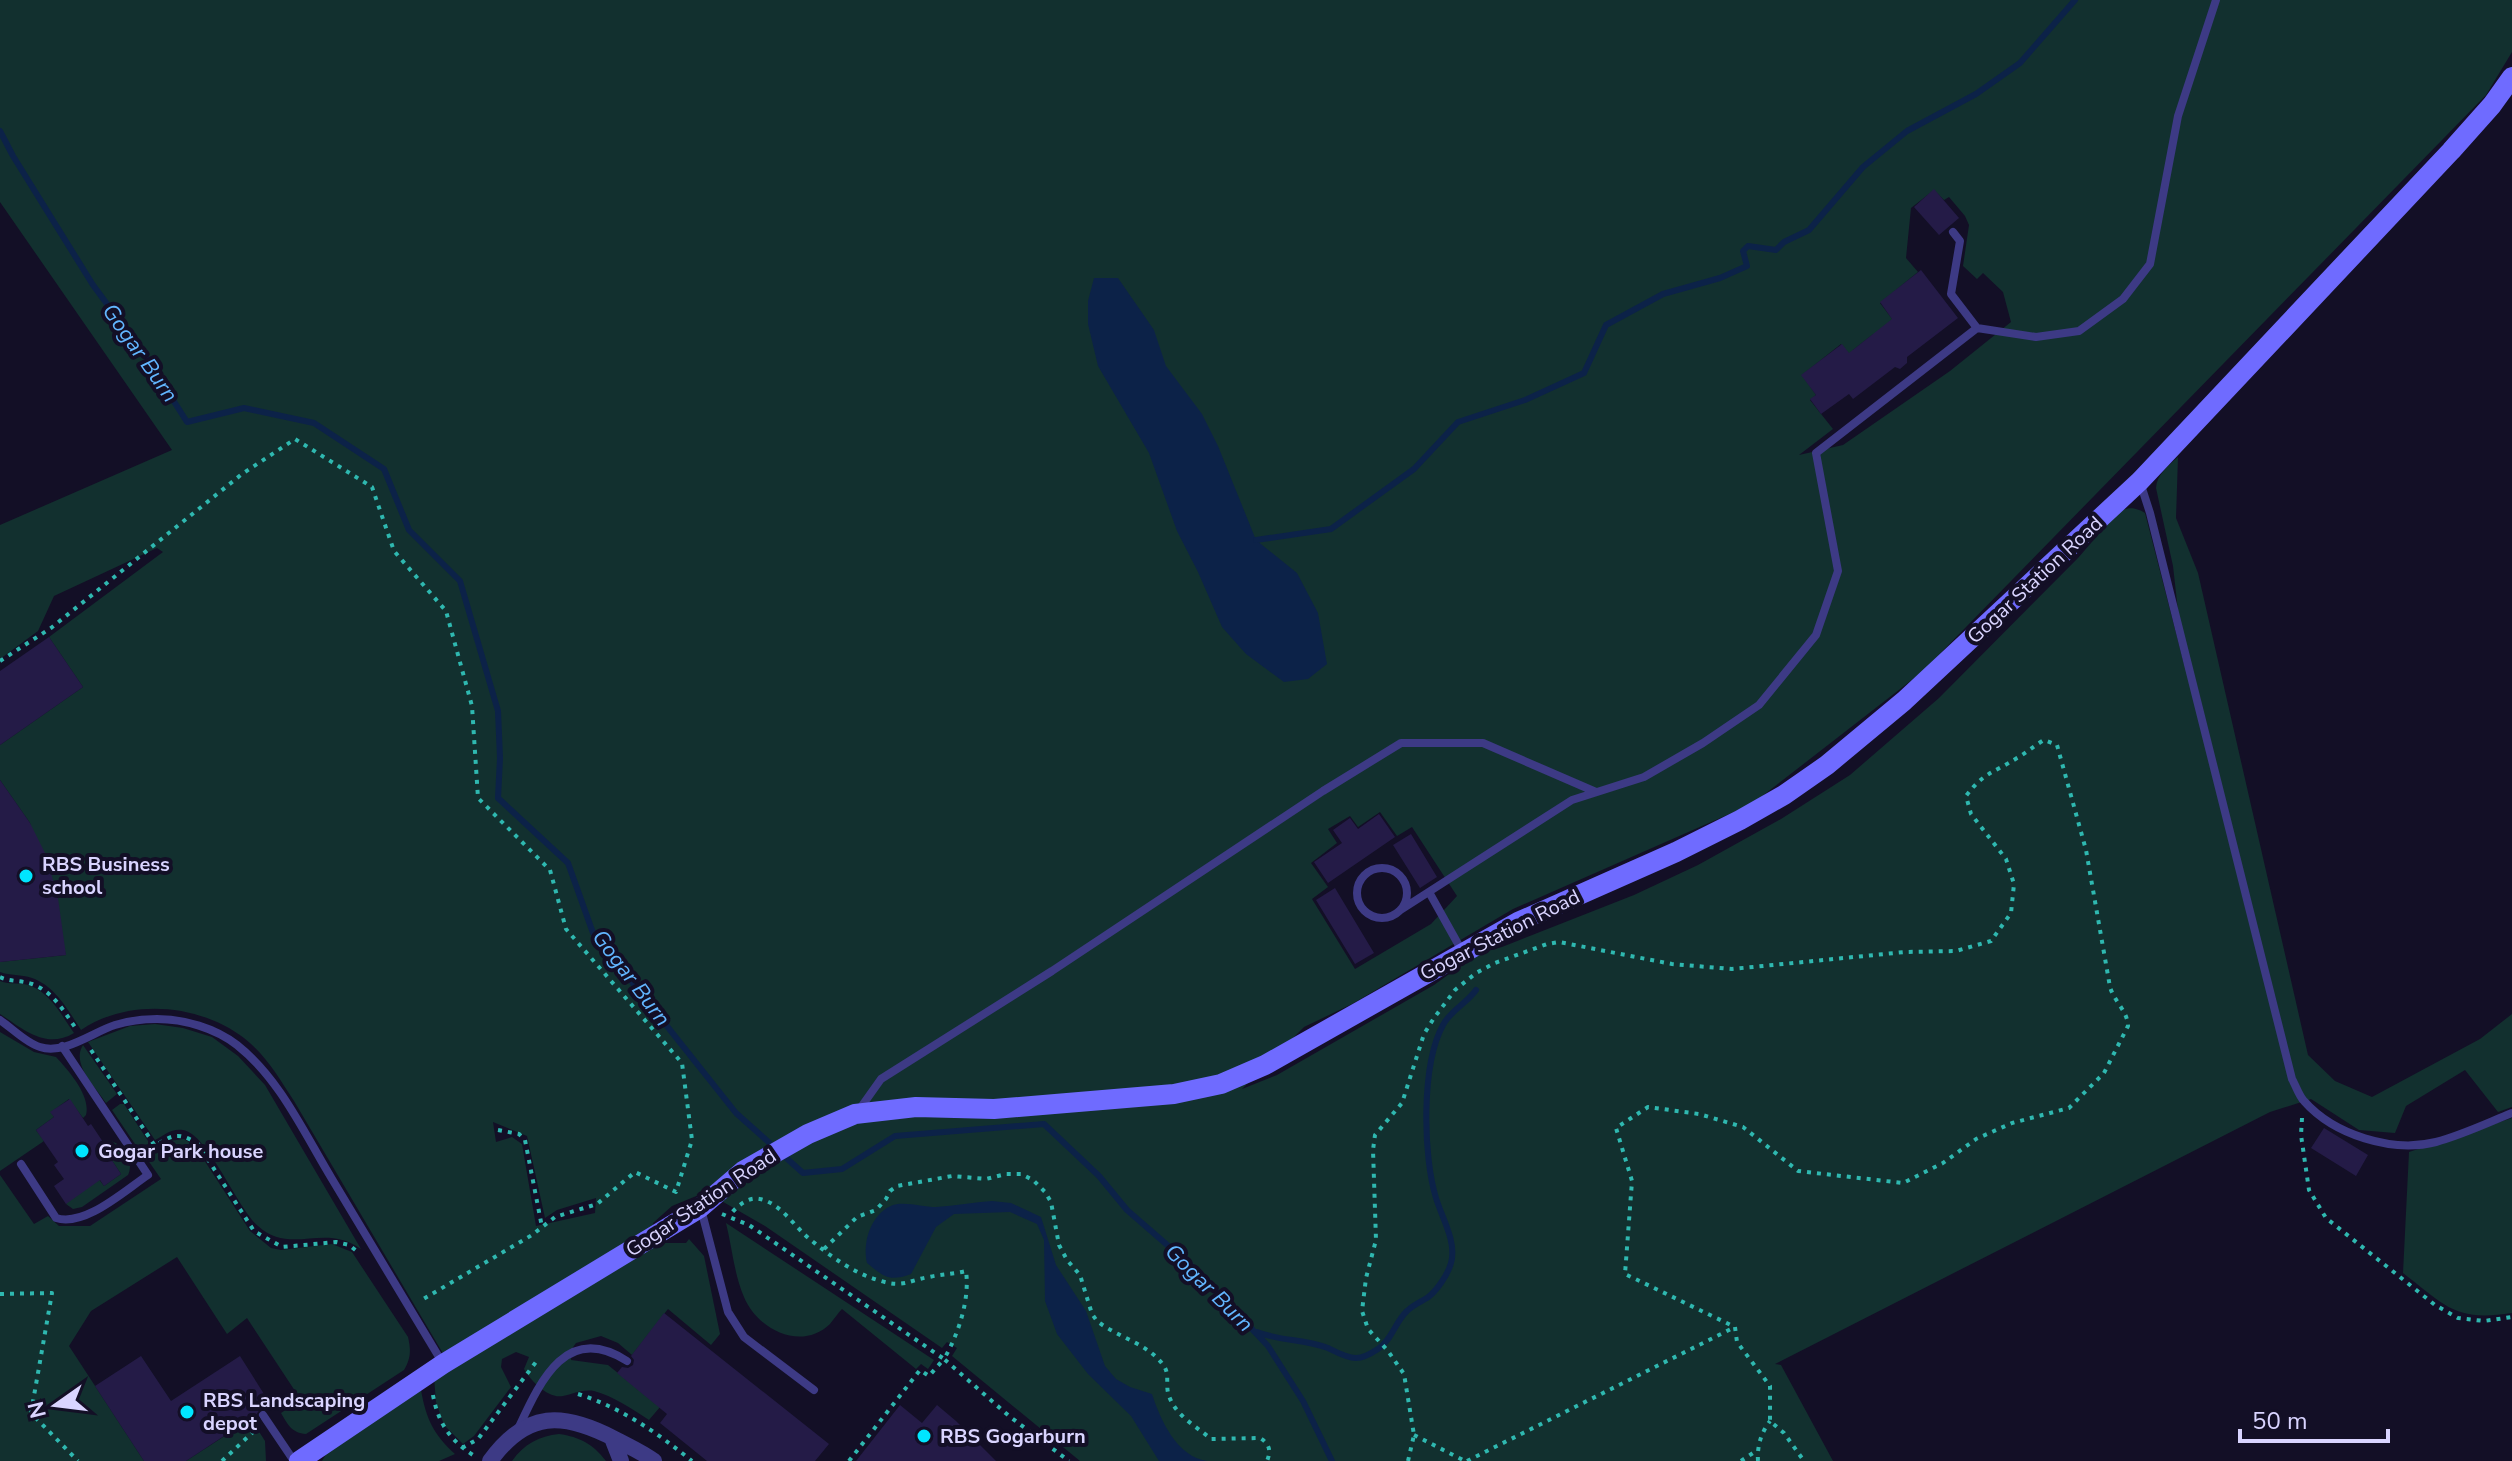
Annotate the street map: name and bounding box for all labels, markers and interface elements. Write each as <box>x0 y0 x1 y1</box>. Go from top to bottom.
water label: Gogar Burn <box>95 298 185 408</box>
street label: Gogar Station Road <box>1961 510 2109 650</box>
place label: RBS Business school <box>42 851 170 901</box>
marker: RBS Business school <box>17 867 35 885</box>
street label: Gogar Station Road <box>1415 883 1585 987</box>
water label: Gogar Burn <box>585 924 677 1032</box>
place label: Gogar Park house <box>98 1138 264 1165</box>
marker: Gogar Park house <box>73 1142 91 1160</box>
street label: Gogar Station Road <box>621 1143 781 1263</box>
water label: Gogar Burn <box>1158 1237 1260 1339</box>
north arrow <box>16 1365 96 1445</box>
place label: RBS Landscaping depot <box>203 1387 365 1437</box>
scale bar <box>2240 1393 2388 1443</box>
text: N <box>21 1398 54 1421</box>
marker: RBS Landscaping depot <box>178 1403 196 1421</box>
text: 50 m <box>2252 1405 2308 1437</box>
place label: RBS Gogarburn <box>940 1423 1086 1450</box>
marker: RBS Gogarburn <box>915 1427 933 1445</box>

